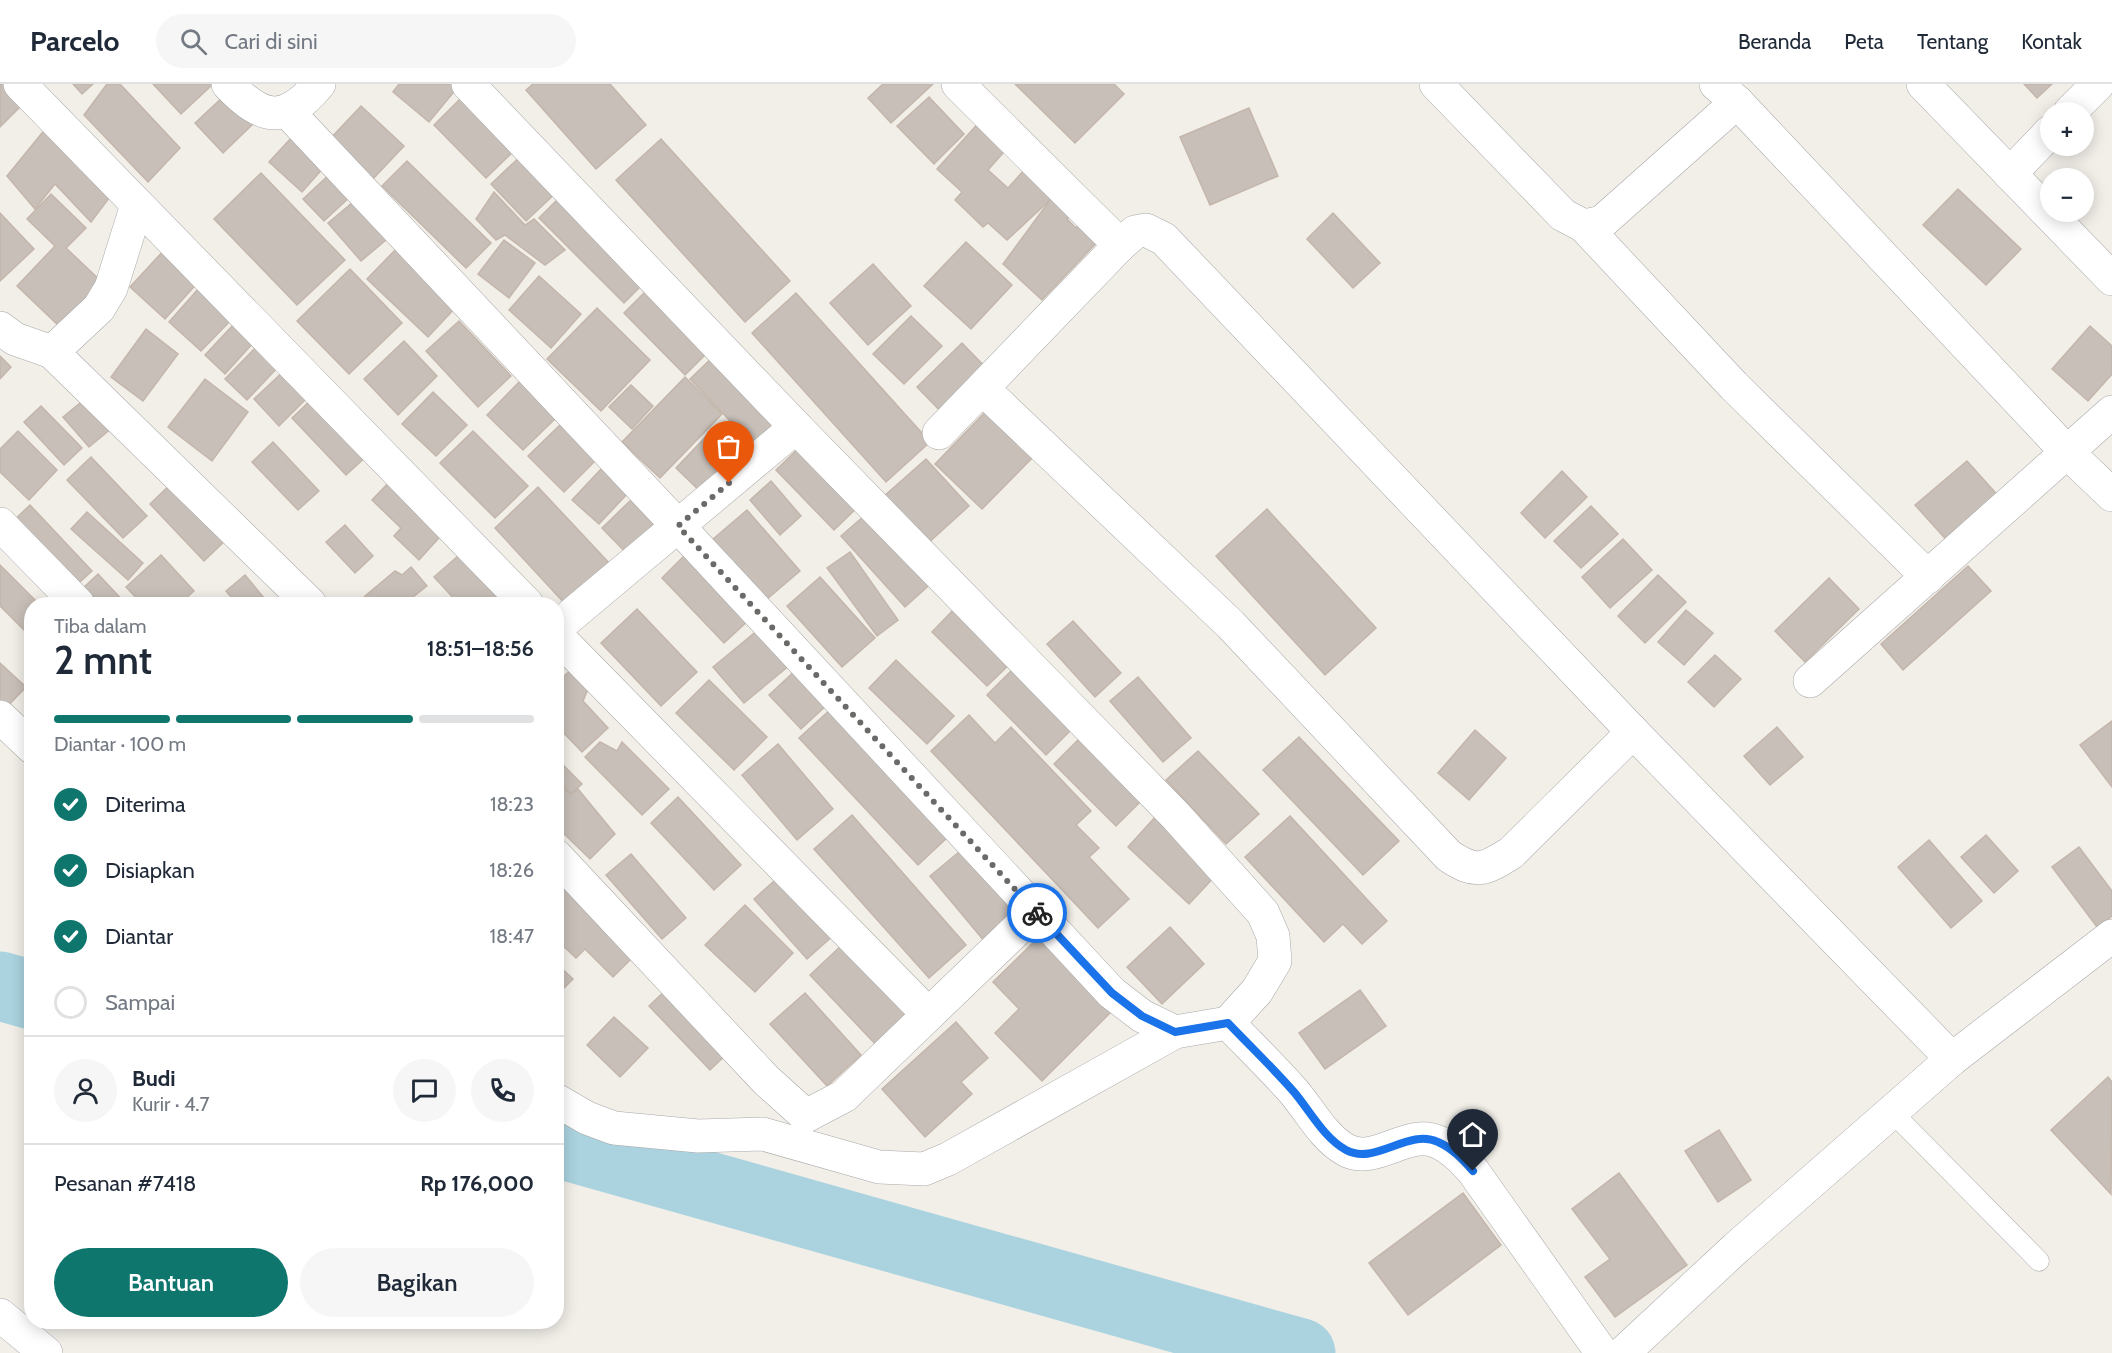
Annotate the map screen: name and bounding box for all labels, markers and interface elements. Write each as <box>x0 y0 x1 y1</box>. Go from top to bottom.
search box <box>156 14 576 68</box>
text: Parcelo <box>30 24 120 58</box>
icon: search <box>177 25 210 58</box>
text: Cari di sini <box>225 28 318 55</box>
text: Beranda <box>1738 29 1811 54</box>
text: Peta <box>1844 29 1884 54</box>
text: Tentang <box>1917 29 1988 54</box>
text: Kontak <box>2021 29 2082 54</box>
map controls <box>2040 102 2094 222</box>
button: + <box>2040 102 2094 156</box>
button: − <box>2040 168 2094 222</box>
pin <box>703 421 754 483</box>
icon: bag <box>712 430 745 463</box>
text: Tiba dalam <box>54 614 146 638</box>
text: 18:51–18:56 <box>427 635 534 662</box>
text: 2 mnt <box>54 636 152 684</box>
text: Diantar · 100 m <box>54 732 186 756</box>
icon: check <box>54 788 87 821</box>
text: Diterima <box>105 791 186 818</box>
text: 18:23 <box>490 792 534 816</box>
icon: check <box>54 854 87 887</box>
text: Disiapkan <box>105 857 195 884</box>
text: 18:26 <box>489 858 534 882</box>
courier <box>1007 883 1067 943</box>
icon: bike <box>1021 897 1054 930</box>
icon: check <box>54 920 87 953</box>
text: Diantar <box>105 923 173 950</box>
text: 18:47 <box>490 924 534 948</box>
text: Sampai <box>105 989 175 1016</box>
button: person <box>54 1059 117 1122</box>
button: chat <box>393 1059 456 1122</box>
button: phone <box>471 1059 534 1122</box>
text: Budi <box>132 1065 176 1092</box>
text: Kurir · 4.7 <box>132 1092 209 1116</box>
pin <box>1447 1109 1498 1171</box>
icon: home <box>1456 1118 1489 1151</box>
text: Pesanan #7418 <box>54 1170 196 1197</box>
text: Rp 176,000 <box>420 1170 534 1197</box>
button: Bantuan <box>54 1248 288 1317</box>
button: Bagikan <box>300 1248 534 1317</box>

